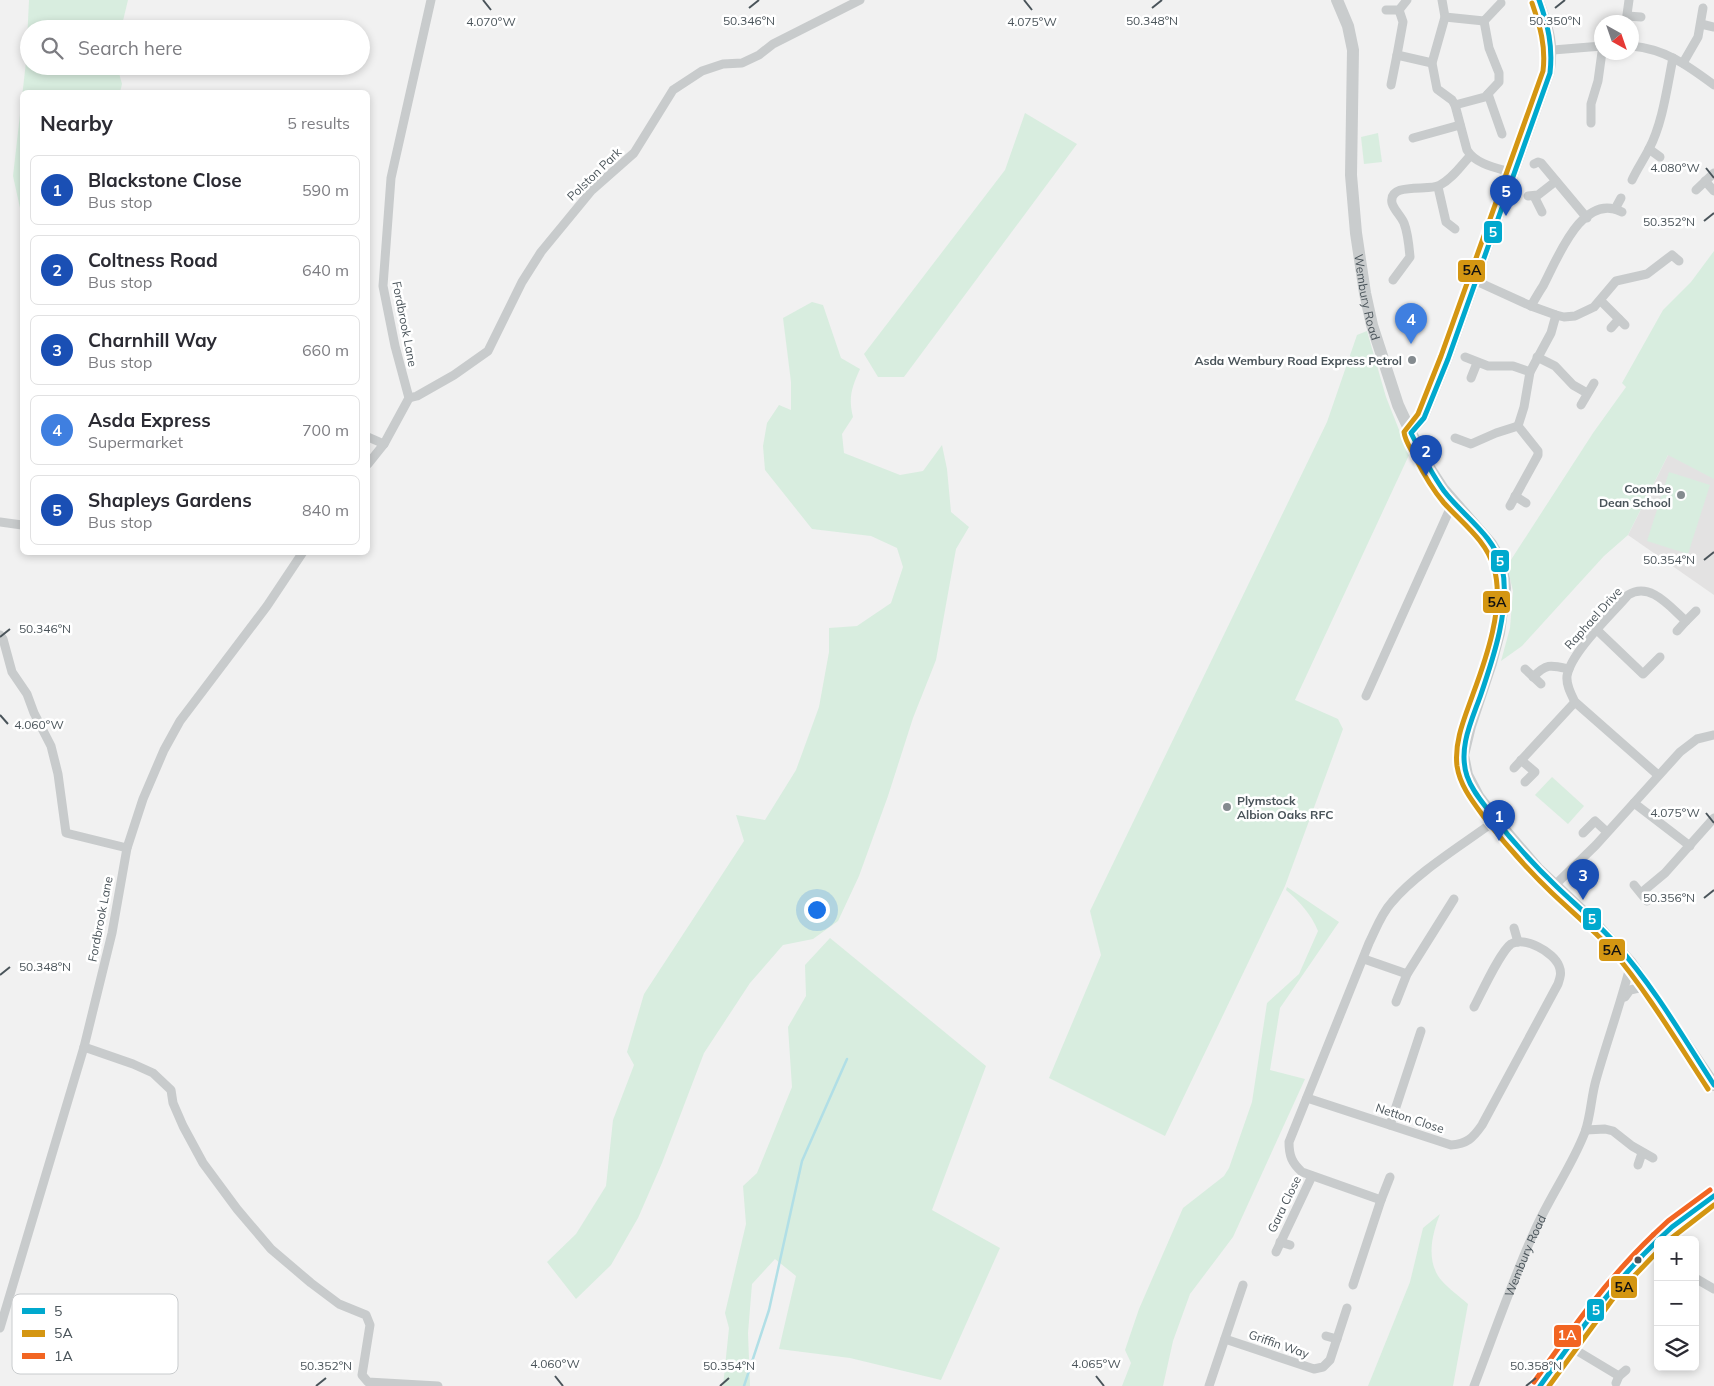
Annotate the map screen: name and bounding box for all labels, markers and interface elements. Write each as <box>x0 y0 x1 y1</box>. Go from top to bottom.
text: 50.346°N <box>723 13 775 28</box>
text: 50.348°N <box>1126 13 1178 28</box>
text: 50.350°N <box>1529 13 1581 28</box>
text: 4.070°W <box>466 14 516 29</box>
text: 4.075°W <box>1007 14 1057 29</box>
north arrow <box>1594 15 1639 60</box>
search box <box>20 20 370 75</box>
icon: search <box>38 34 66 62</box>
text: Search here <box>78 36 182 60</box>
text: Nearby <box>40 110 113 136</box>
text: 5 results <box>287 113 350 133</box>
street label: Polston Park <box>564 144 625 204</box>
text: 4.080°W <box>1650 160 1700 175</box>
text: Blackstone Close <box>88 168 242 192</box>
pin: 5 <box>1490 175 1522 216</box>
text: 1 <box>52 180 62 200</box>
text: 590 m <box>302 180 349 200</box>
text: Bus stop <box>88 192 152 212</box>
text: 50.352°N <box>1643 214 1695 229</box>
line badge: 5 <box>1483 220 1503 244</box>
text: 5 <box>1489 223 1497 241</box>
text: Coltness Road <box>88 248 218 272</box>
street label: Wembury Road <box>1352 253 1384 342</box>
line badge: 5A <box>1457 259 1486 283</box>
text: 2 <box>52 260 62 280</box>
text: 640 m <box>302 260 349 280</box>
text: 5A <box>1463 261 1482 279</box>
text: Bus stop <box>88 272 152 292</box>
street label: Fordbrook Lane <box>389 280 421 368</box>
pin: 4 <box>1395 303 1427 344</box>
text: Charnhill Way <box>88 328 217 352</box>
text: 3 <box>52 340 62 360</box>
text: 660 m <box>302 340 349 360</box>
text: Bus stop <box>88 352 152 372</box>
place label: Asda Wembury Road Express Petrol <box>1195 353 1402 368</box>
marker: Asda Wembury Road Express Petrol <box>1406 354 1418 366</box>
text: Asda Express <box>88 408 211 432</box>
text: 4 <box>52 420 62 440</box>
text: 700 m <box>302 420 349 440</box>
text: Supermarket <box>88 432 183 452</box>
pin: 2 <box>1410 435 1442 476</box>
place label: Coombe Dean School <box>1599 481 1671 510</box>
text: Shapleys Gardens <box>88 488 252 512</box>
marker: Coombe Dean School <box>1675 489 1687 501</box>
text: 5 <box>52 500 62 520</box>
text: 840 m <box>302 500 349 520</box>
text: Bus stop <box>88 512 152 532</box>
line badge: 5 <box>1490 549 1510 573</box>
text: 5 <box>1496 552 1504 570</box>
text: 50.354°N <box>1643 552 1695 567</box>
street label: Raphael Drive <box>1561 584 1625 652</box>
line badge: 5A <box>1482 590 1511 614</box>
text: 5A <box>1488 593 1507 611</box>
text: 50.346°N <box>19 621 71 636</box>
text: 4.060°W <box>14 717 64 732</box>
place label: Plymstock Albion Oaks RFC <box>1237 793 1333 822</box>
pin: 1 <box>1483 800 1515 841</box>
marker: Plymstock Albion Oaks RFC <box>1221 801 1233 813</box>
text: 4.075°W <box>1650 805 1700 820</box>
pin: 3 <box>1567 859 1599 900</box>
street label: Fordbrook Lane <box>84 875 116 963</box>
text: 50.356°N <box>1643 890 1695 905</box>
your location <box>804 897 830 923</box>
line badge: 5 <box>1582 907 1602 931</box>
text: 5 <box>1588 910 1596 928</box>
line badge: 5A <box>1598 938 1626 962</box>
text: 5A <box>1603 941 1622 959</box>
text: 50.348°N <box>19 959 71 974</box>
street label: Netton Close <box>1374 1100 1446 1136</box>
street label: Gara Close <box>1264 1173 1304 1235</box>
street label: Wembury Road <box>1501 1212 1549 1299</box>
map controls <box>1654 1236 1699 1371</box>
button: + <box>1654 1236 1699 1281</box>
unlabelled marker <box>1633 1255 1643 1265</box>
line badge: 5A <box>1610 1275 1638 1299</box>
text: 5A <box>1615 1278 1634 1296</box>
button: − <box>1654 1281 1699 1326</box>
legend <box>12 1294 178 1374</box>
line badge: 5 <box>1586 1298 1605 1322</box>
text: 5 <box>1592 1301 1600 1319</box>
text: 5 <box>54 1302 62 1320</box>
text: 5A <box>54 1324 73 1342</box>
line badge: 1A <box>1553 1324 1582 1348</box>
text: 1A <box>1558 1326 1577 1344</box>
button: layers <box>1654 1326 1699 1371</box>
street label: Griffin Way <box>1247 1327 1312 1362</box>
text: 1A <box>54 1347 73 1365</box>
text: 4.060°W <box>530 1356 580 1371</box>
text: 4.065°W <box>1071 1356 1121 1371</box>
text: 50.352°N <box>300 1358 352 1373</box>
text: 50.354°N <box>703 1358 755 1373</box>
text: 50.358°N <box>1510 1358 1562 1373</box>

